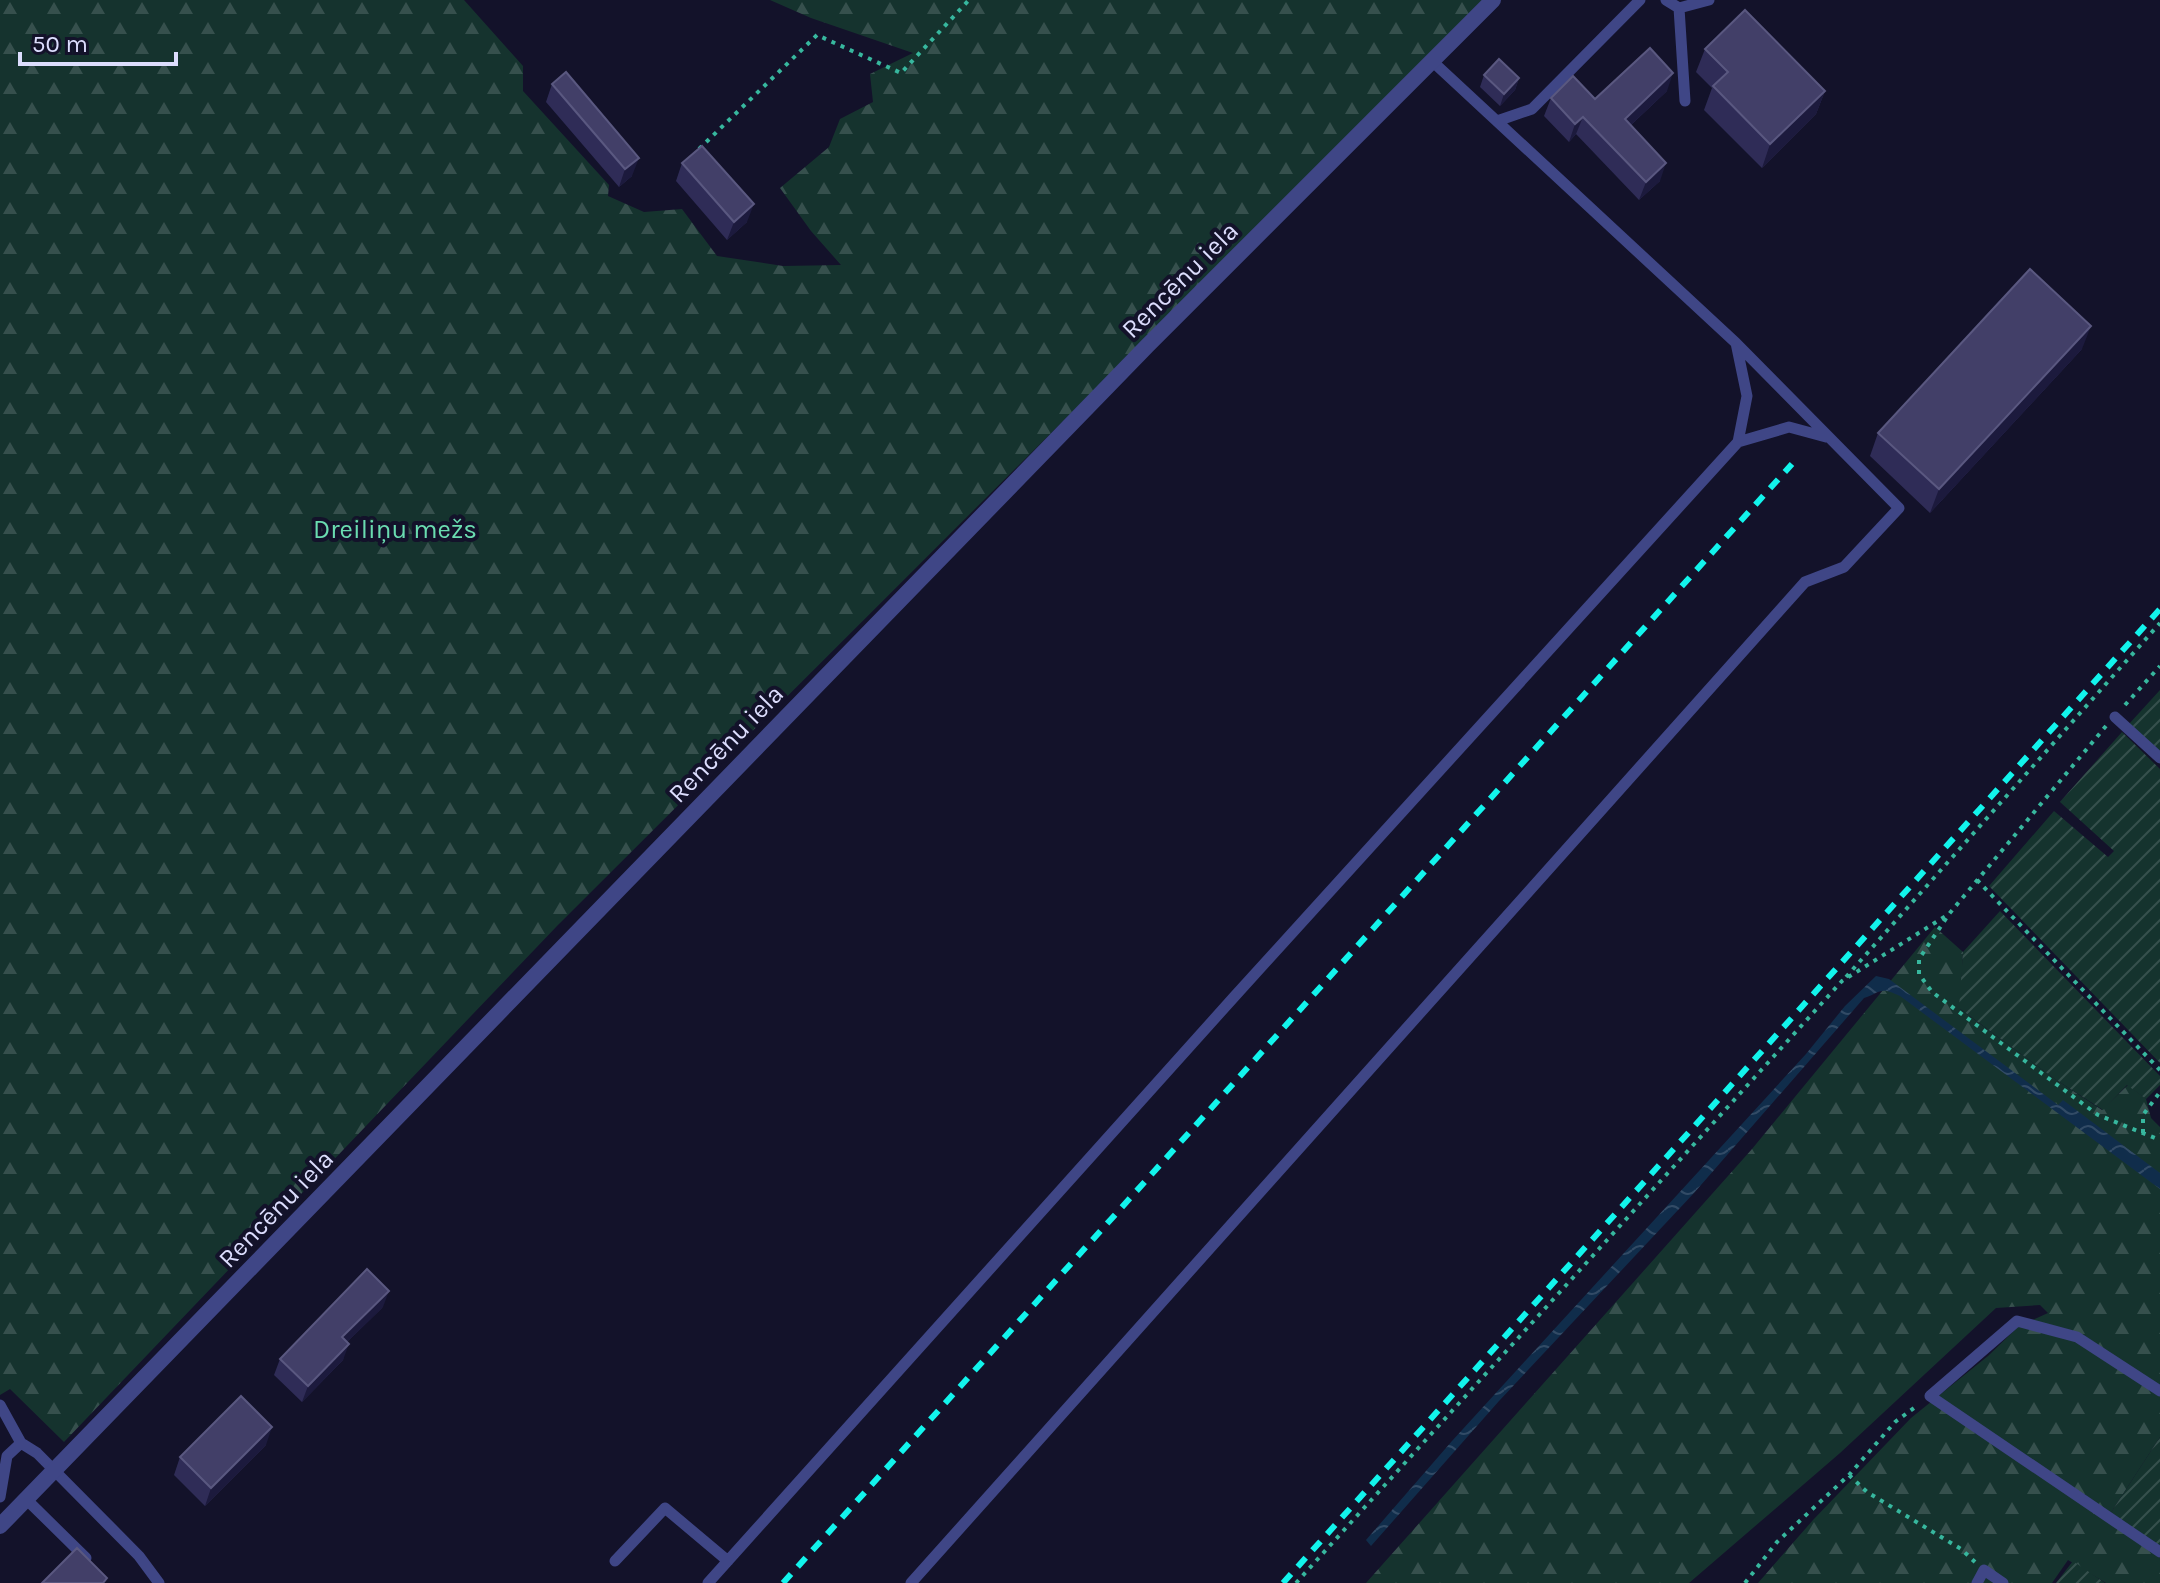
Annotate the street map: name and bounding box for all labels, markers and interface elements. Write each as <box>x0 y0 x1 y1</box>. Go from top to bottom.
scale bar <box>20 16 176 66</box>
text: 50 m <box>32 30 88 58</box>
street label: Rencēnu iela <box>1115 215 1245 345</box>
park label: Dreiliņu mežs <box>313 514 477 545</box>
street label: Rencēnu iela <box>662 679 790 809</box>
street label: Rencēnu iela <box>212 1144 340 1274</box>

